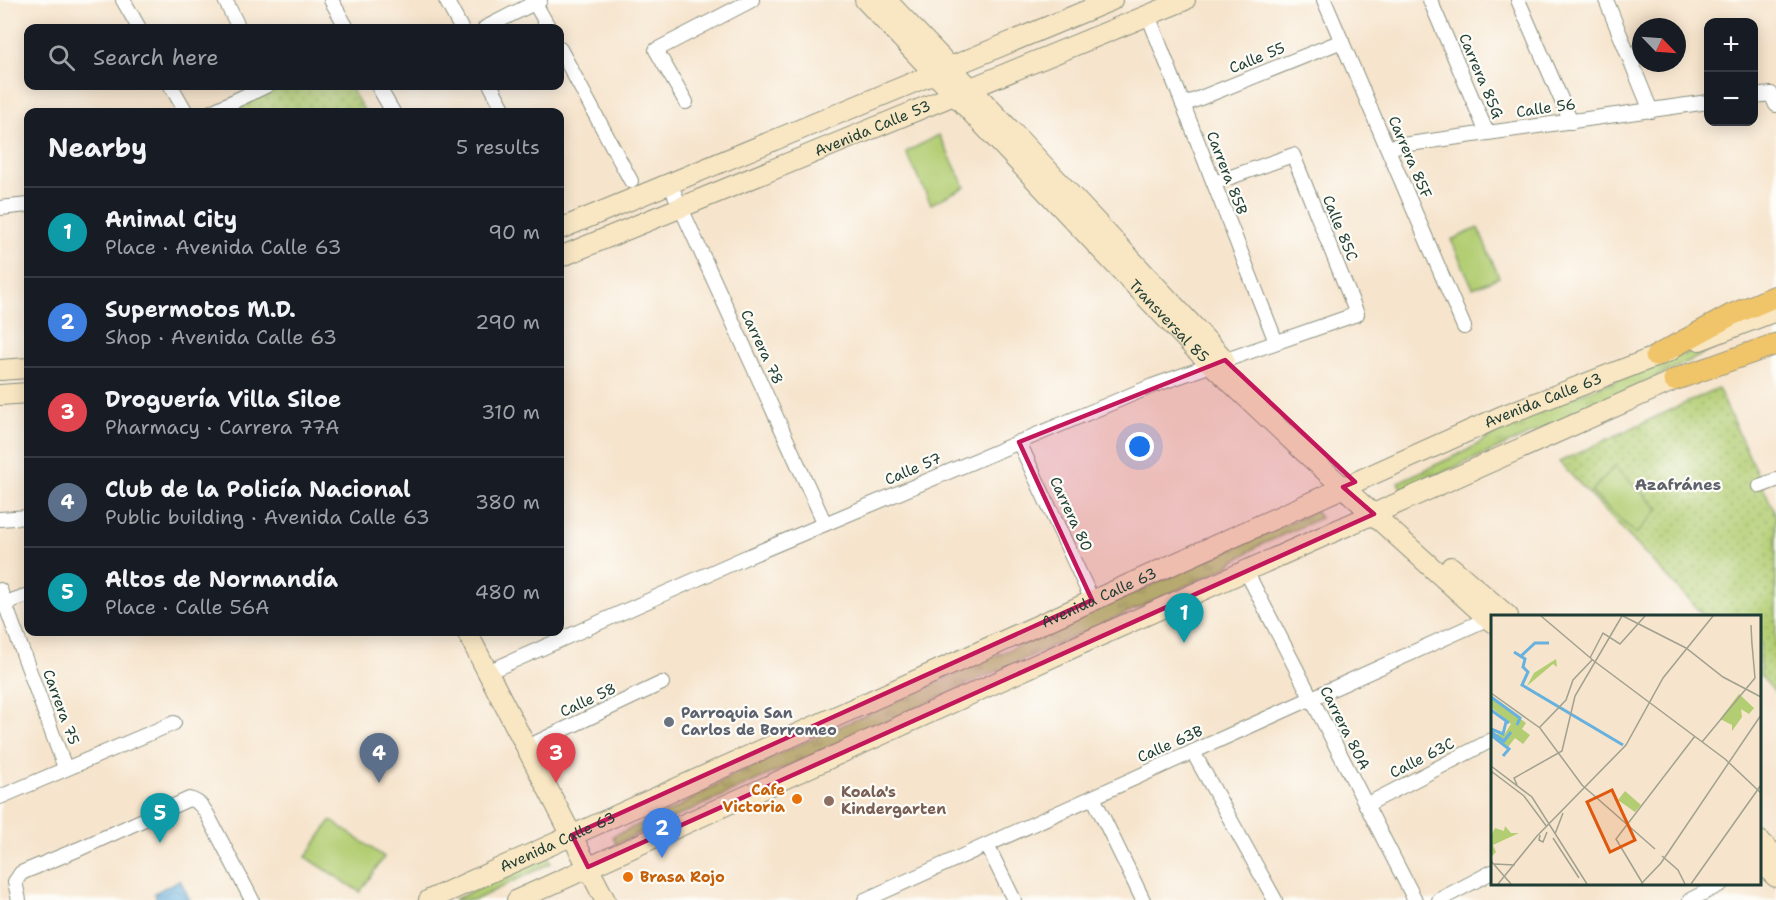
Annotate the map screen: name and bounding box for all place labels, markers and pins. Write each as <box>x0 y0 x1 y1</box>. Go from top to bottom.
pin: 1 <box>1164 594 1204 643</box>
place label: Parroquia San Carlos de Borromeo <box>681 703 837 740</box>
marker: Parroquia San Carlos de Borromeo <box>662 715 676 729</box>
pin: 4 <box>360 734 398 783</box>
pin: 3 <box>536 734 576 783</box>
place label: Cafe Victoria <box>723 780 786 817</box>
place label: Koala's Kindergarten <box>841 782 946 819</box>
marker: Cafe Victoria <box>790 792 804 806</box>
pin: 5 <box>140 794 180 843</box>
marker: Koala's Kindergarten <box>822 794 836 808</box>
pin: 2 <box>642 808 682 858</box>
place label: Brasa Rojo <box>640 867 725 887</box>
marker: Brasa Rojo <box>621 870 635 884</box>

